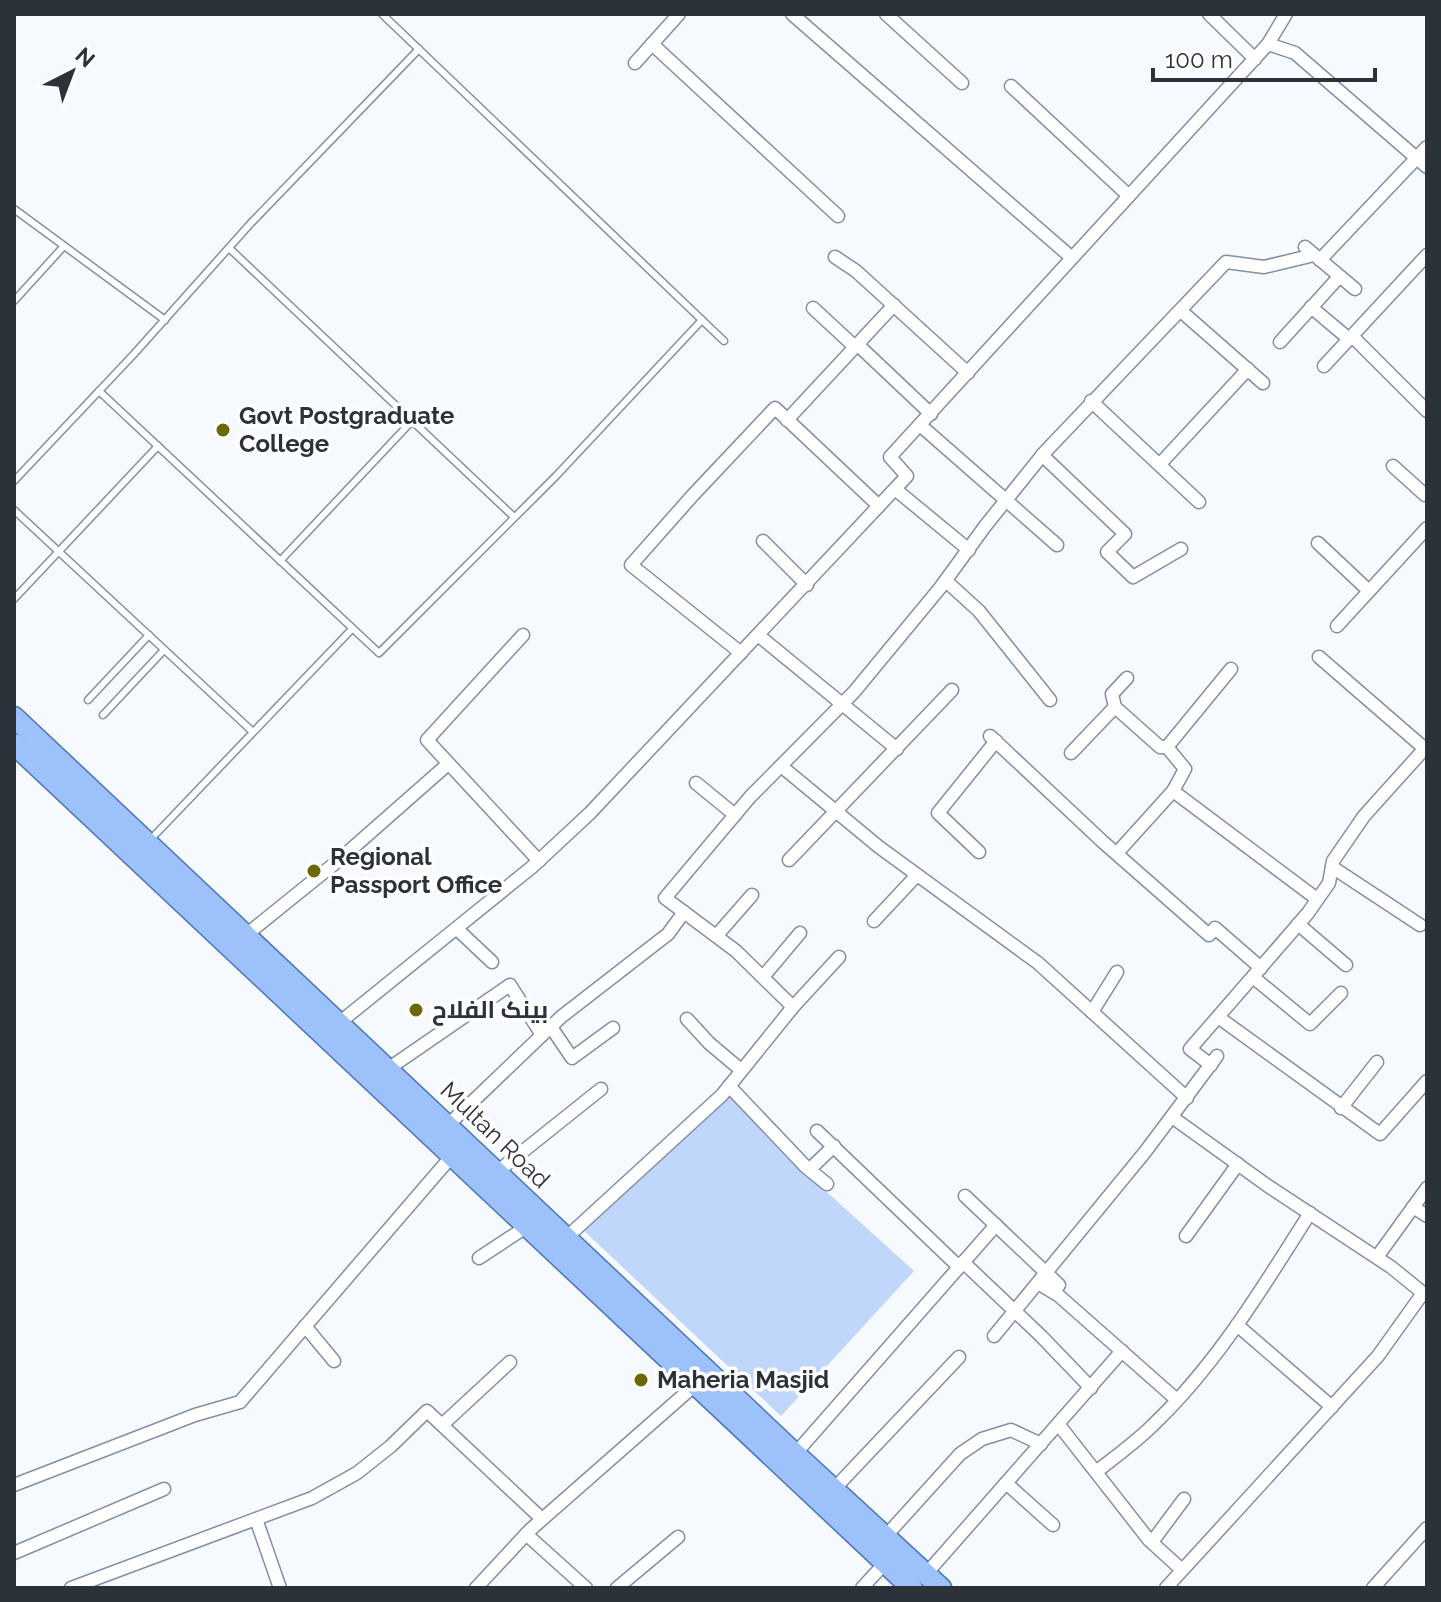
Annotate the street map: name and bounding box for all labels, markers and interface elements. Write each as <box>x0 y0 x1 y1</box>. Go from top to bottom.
north arrow <box>32 32 112 112</box>
scale bar <box>1153 32 1375 82</box>
text: N <box>70 42 100 72</box>
text: 100 m <box>1165 45 1233 74</box>
place label: Govt Postgraduate College <box>239 401 454 458</box>
marker: Govt Postgraduate College <box>214 421 232 439</box>
place label: Regional Passport Office <box>330 842 502 899</box>
marker: Regional Passport Office <box>305 862 323 880</box>
place label: بینک الفلاح <box>432 995 548 1026</box>
marker: بینک الفلاح <box>407 1001 425 1019</box>
street label: Multan Road <box>435 1075 556 1194</box>
place label: Maheria Masjid <box>657 1365 829 1394</box>
marker: Maheria Masjid <box>632 1371 650 1389</box>

